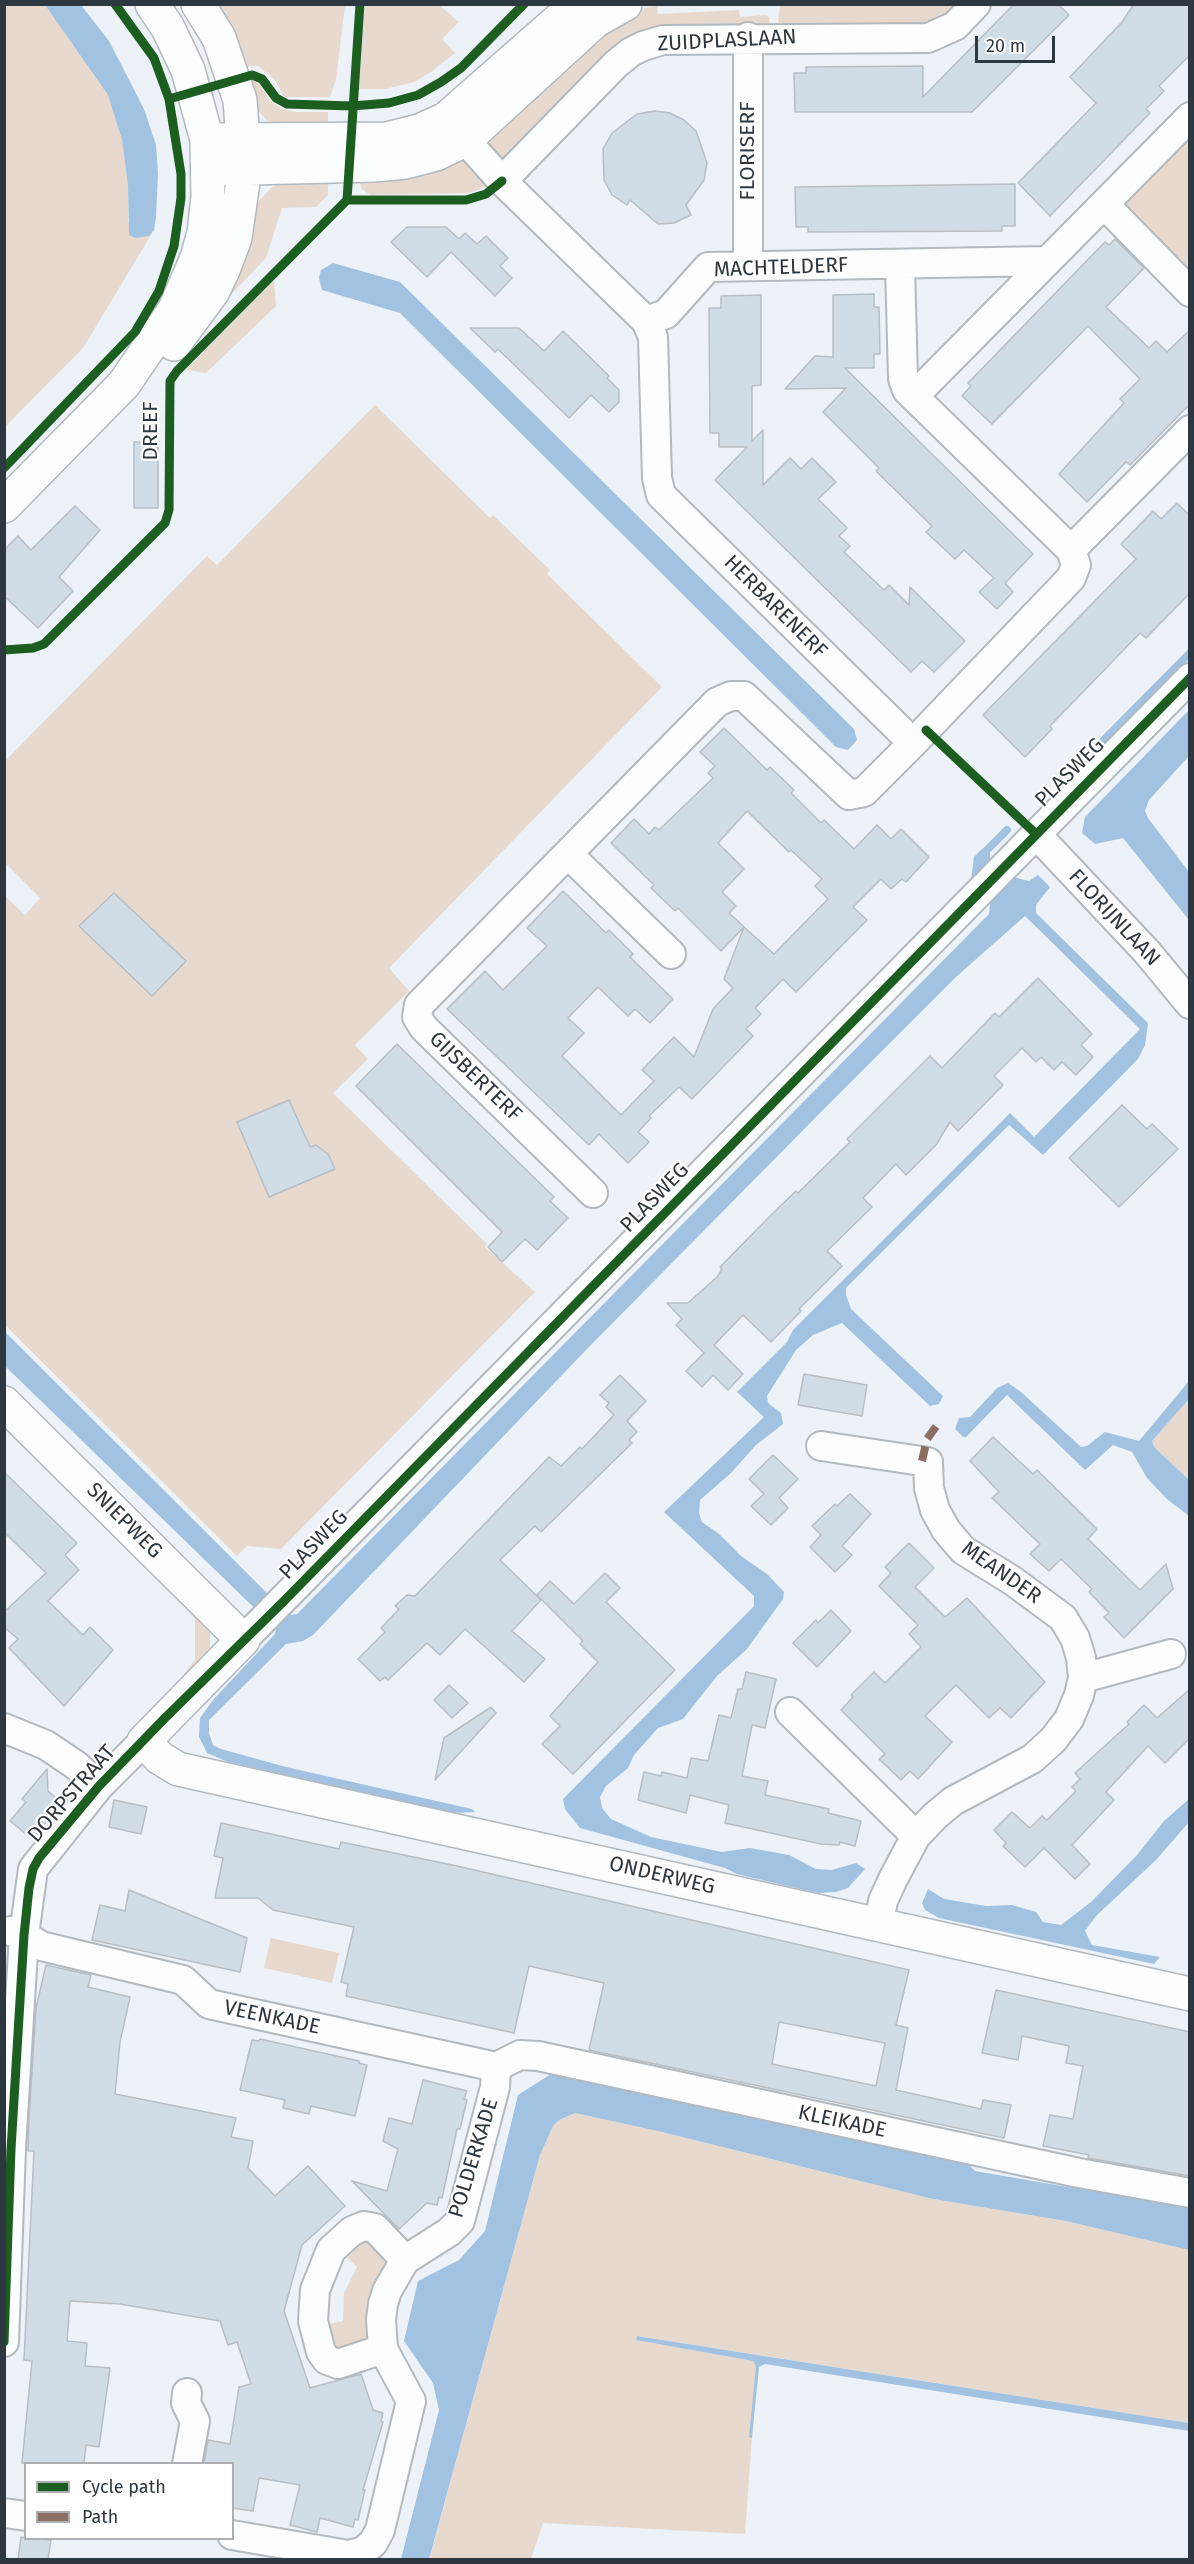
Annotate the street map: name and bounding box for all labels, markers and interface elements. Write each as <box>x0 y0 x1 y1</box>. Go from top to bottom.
scale bar <box>978 24 1058 62</box>
street label: ZUIDPLASLAAN <box>657 25 797 57</box>
text: 20 m <box>986 35 1025 57</box>
street label: FLORISERF <box>735 102 761 200</box>
street label: MACHTELDERF <box>713 253 849 283</box>
street label: DREEF <box>138 401 164 461</box>
street label: HERBARENERF <box>718 550 832 664</box>
street label: PLASWEG <box>1030 733 1110 813</box>
street label: FLORIJNLAAN <box>1063 864 1165 972</box>
street label: GIJSBERTERF <box>424 1027 526 1127</box>
street label: PLASWEG <box>616 1158 694 1238</box>
street label: SNIEPWEG <box>81 1478 167 1564</box>
street label: PLASWEG <box>275 1505 353 1585</box>
street label: MEANDER <box>956 1536 1046 1610</box>
street label: DORPSTRAAT <box>23 1740 121 1848</box>
street label: ONDERWEG <box>607 1852 717 1900</box>
street label: VEENKADE <box>222 1996 322 2040</box>
street label: POLDERKADE <box>444 2095 504 2221</box>
street label: KLEIKADE <box>796 2100 888 2144</box>
legend <box>24 2462 234 2540</box>
text: Cycle path <box>82 2476 166 2498</box>
text: Path <box>82 2506 118 2528</box>

